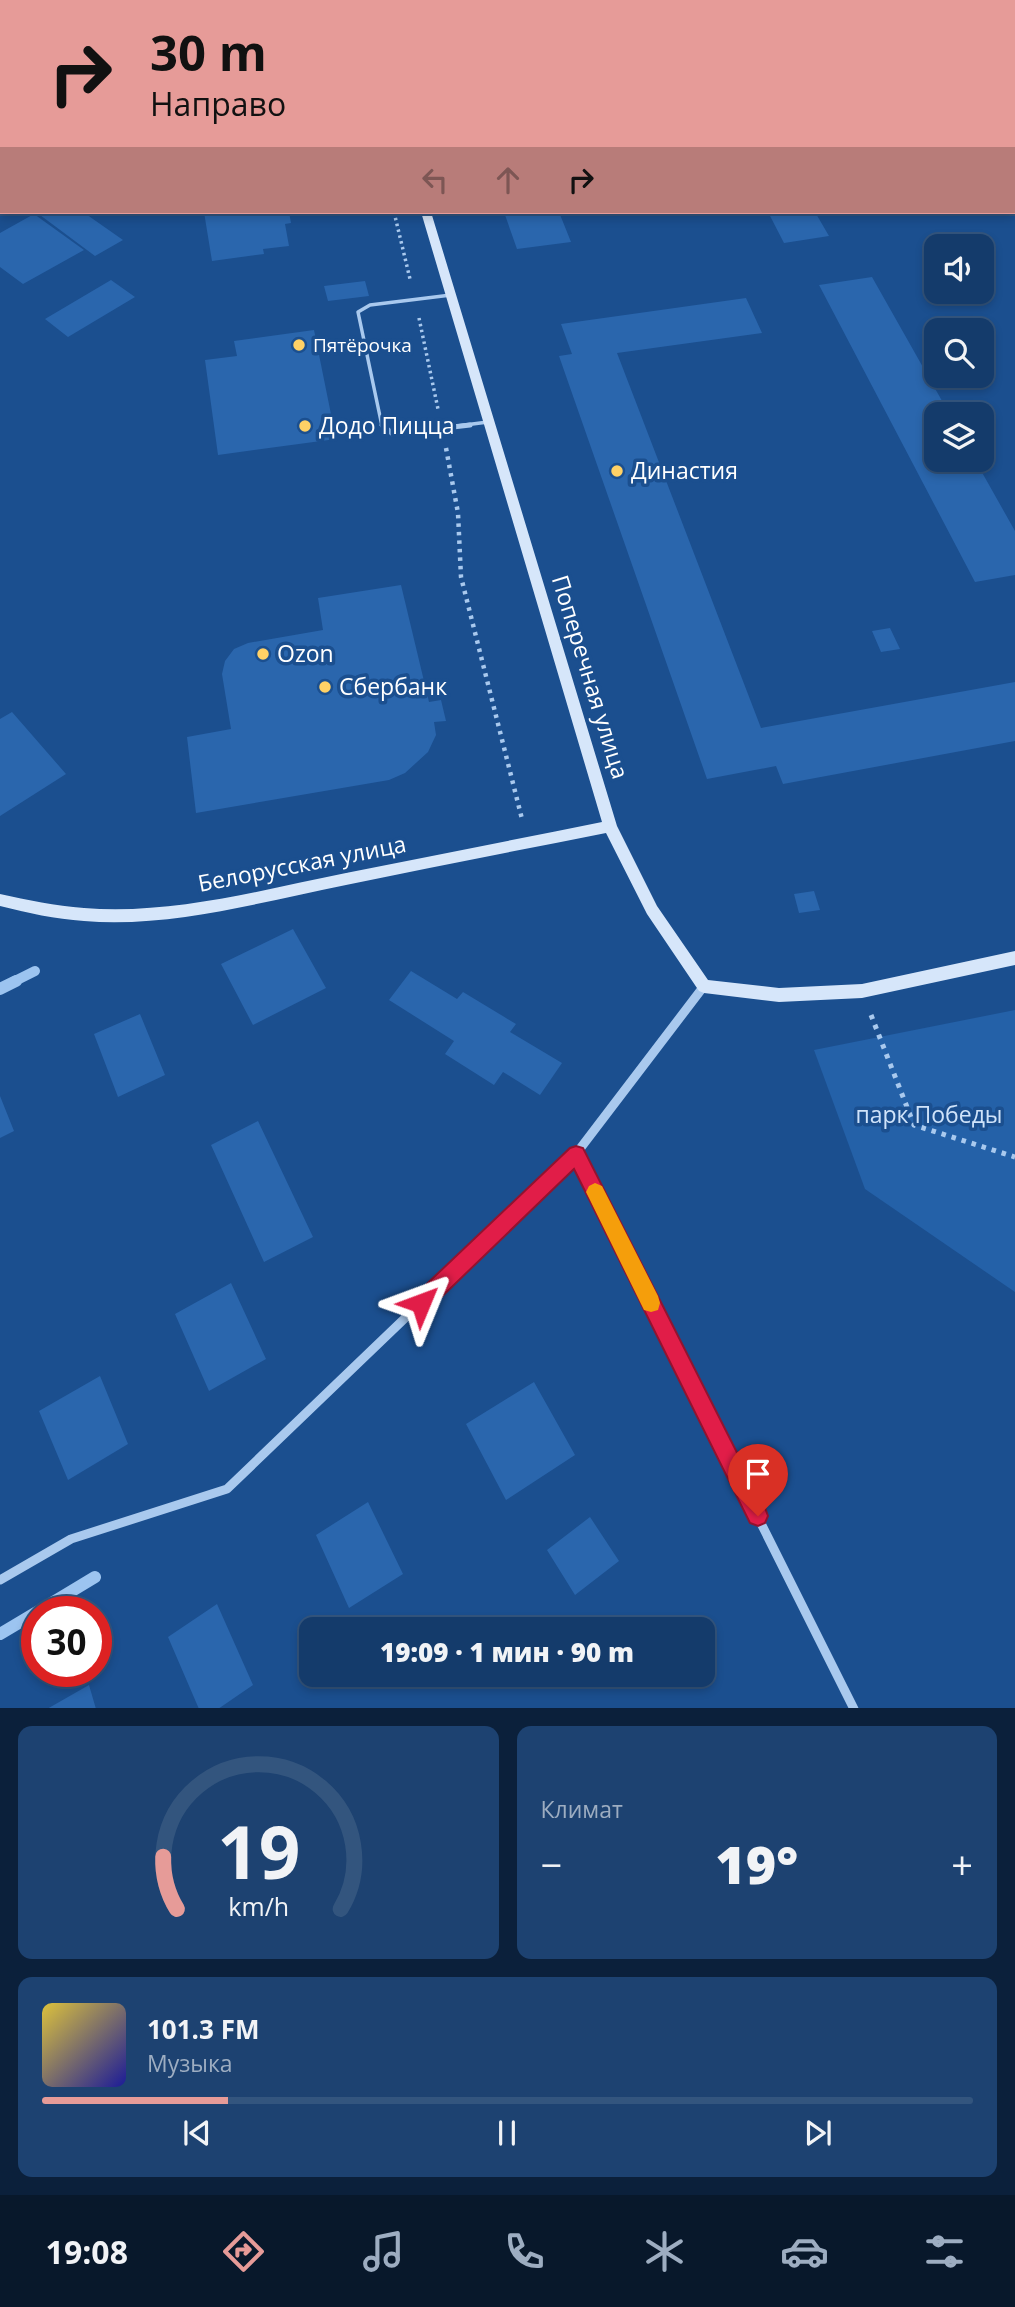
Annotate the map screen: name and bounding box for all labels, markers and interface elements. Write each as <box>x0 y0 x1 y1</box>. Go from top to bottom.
text: 30 m <box>150 19 267 85</box>
icon: right <box>35 28 126 119</box>
text: Направо <box>150 82 286 125</box>
icon: left <box>416 161 454 199</box>
icon: ahead <box>489 161 527 199</box>
icon: right <box>562 161 600 199</box>
map controls <box>924 234 994 472</box>
button: sound <box>924 234 994 304</box>
button: search <box>924 318 994 388</box>
place label: Пятёрочка <box>313 332 412 358</box>
marker: Пятёрочка <box>291 337 307 353</box>
button: layers <box>924 402 994 472</box>
place label: Додо Пицца <box>319 409 455 441</box>
marker: Додо Пицца <box>297 418 313 434</box>
place label: Династия <box>631 454 738 486</box>
marker: Династия <box>609 463 625 479</box>
street label: Поперечная улица <box>545 571 637 782</box>
place label: Ozon <box>277 637 334 669</box>
marker: Ozon <box>255 646 271 662</box>
place label: Сбербанк <box>339 670 447 702</box>
marker: Сбербанк <box>317 679 333 695</box>
street label: Белорусская улица <box>195 827 409 899</box>
park label: парк Победы <box>855 1098 1003 1130</box>
position arrow <box>384 1266 458 1340</box>
pin <box>728 1444 788 1516</box>
icon: arrive <box>739 1455 777 1493</box>
speed limit sign: 30 <box>21 1596 112 1687</box>
text: 19:09 · 1 мин · 90 m <box>380 1634 634 1670</box>
text: Климат <box>541 1793 623 1825</box>
text: 19 <box>217 1801 300 1900</box>
text: 19° <box>715 1828 798 1899</box>
text: − <box>541 1838 562 1890</box>
text: + <box>951 1838 973 1890</box>
text: km/h <box>228 1888 289 1922</box>
text: 101.3 FM <box>147 2011 259 2047</box>
text: Музыка <box>147 2047 233 2079</box>
icon: previous <box>178 2114 216 2152</box>
icon: pause <box>488 2114 526 2152</box>
icon: next <box>799 2114 837 2152</box>
icon: directions <box>219 2227 268 2276</box>
icon: music <box>359 2227 408 2276</box>
icon: phone <box>500 2227 549 2276</box>
icon: climate <box>640 2227 689 2276</box>
icon: car <box>780 2227 829 2276</box>
icon: filters <box>920 2227 969 2276</box>
text: 19:08 <box>46 2230 128 2273</box>

